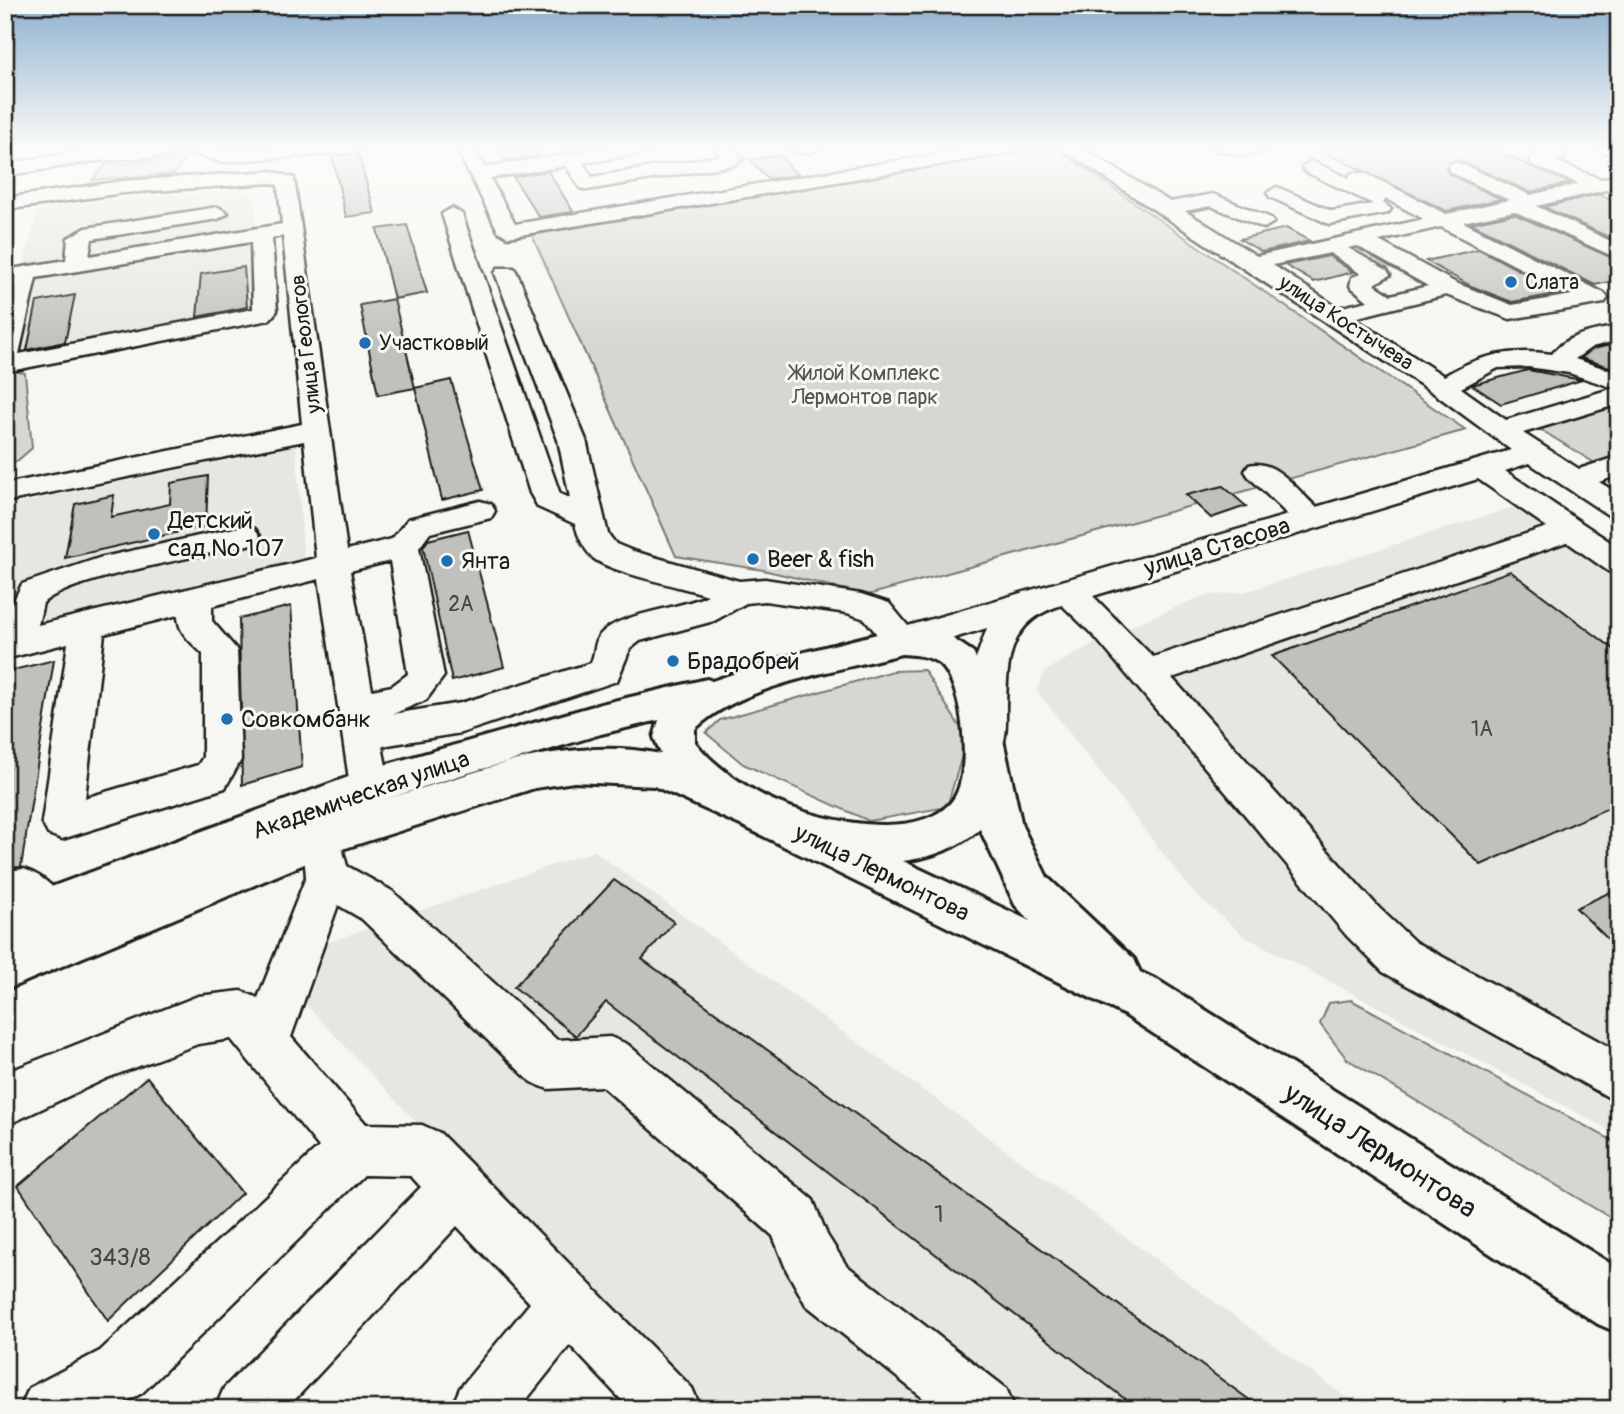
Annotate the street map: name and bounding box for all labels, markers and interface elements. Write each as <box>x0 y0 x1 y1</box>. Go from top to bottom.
street label: улица Костычева <box>1273 269 1419 377</box>
place label: Слата <box>1525 269 1579 296</box>
street label: улица Геологов <box>284 273 328 416</box>
marker: Слата <box>1503 274 1519 290</box>
place label: Участковый <box>379 330 489 357</box>
marker: Участковый <box>357 335 373 351</box>
park label: Жилой Комплекс Лермонтов парк <box>787 360 940 411</box>
place label: Детский сад № 107 <box>167 506 284 563</box>
street label: улица Стасова <box>1140 511 1293 583</box>
marker: Детский сад № 107 <box>146 526 162 542</box>
place label: Beer & fish <box>767 545 874 574</box>
place label: Янта <box>461 547 510 576</box>
marker: Beer & fish <box>745 551 761 567</box>
marker: Янта <box>439 553 455 569</box>
house number: 2А <box>448 591 474 618</box>
place label: Брадобрей <box>687 647 800 676</box>
marker: Брадобрей <box>665 653 681 669</box>
place label: Совкомбанк <box>241 705 371 734</box>
marker: Совкомбанк <box>219 711 235 727</box>
house number: 1А <box>1471 716 1493 743</box>
street label: Академическая улица <box>249 744 473 846</box>
street label: улица Лермонтова <box>789 818 974 928</box>
street label: улица Лермонтова <box>1276 1075 1483 1226</box>
house number: 1 <box>934 1200 944 1229</box>
house number: 343/8 <box>89 1243 151 1272</box>

